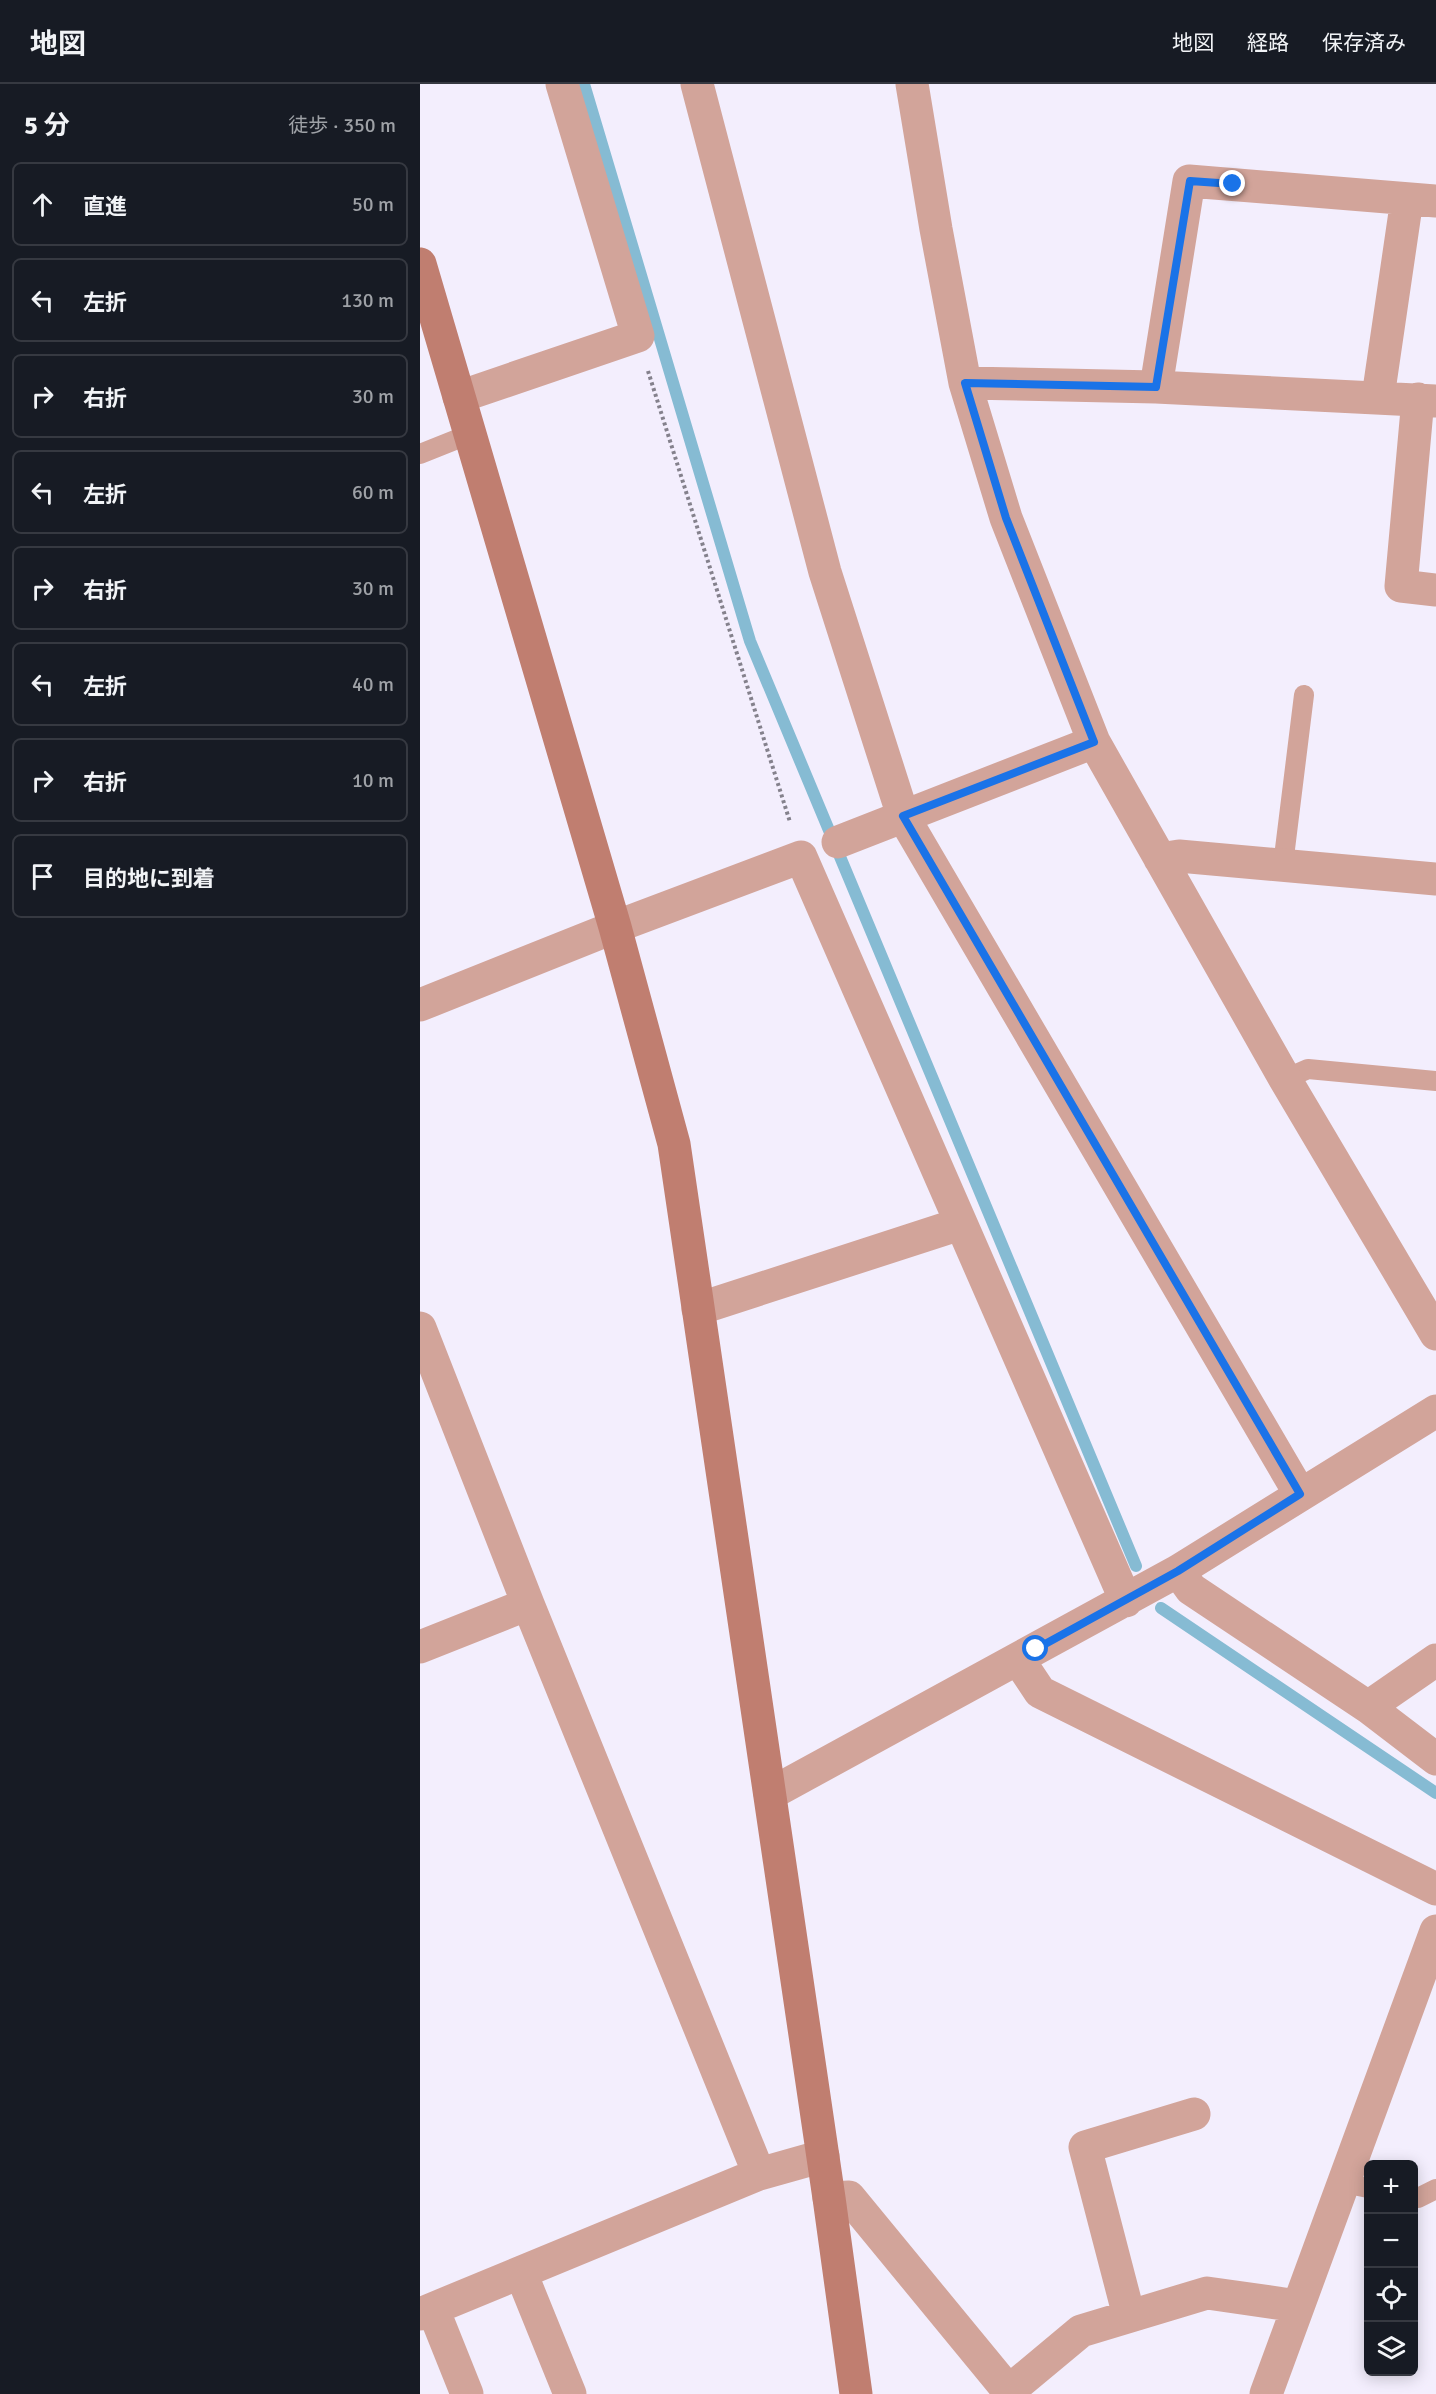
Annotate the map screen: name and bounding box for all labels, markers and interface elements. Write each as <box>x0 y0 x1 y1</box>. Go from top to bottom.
text: 地図 <box>30 27 86 61</box>
text: 地図 <box>1172 30 1214 56</box>
text: 経路 <box>1247 30 1289 56</box>
text: 保存済み <box>1322 30 1406 56</box>
text: 5 分 <box>24 110 70 142</box>
text: 徒歩 · 350 m <box>288 113 396 138</box>
route end <box>1219 170 1245 196</box>
icon: ahead <box>26 188 59 221</box>
text: 50 m <box>352 192 394 217</box>
text: 直進 <box>83 193 127 220</box>
icon: left <box>26 284 59 317</box>
text: 130 m <box>341 288 394 313</box>
text: 左折 <box>83 289 127 316</box>
icon: right <box>26 380 59 413</box>
text: 30 m <box>352 384 394 409</box>
text: 右折 <box>83 385 127 412</box>
icon: left <box>26 476 59 509</box>
text: 60 m <box>352 480 394 505</box>
text: 左折 <box>83 481 127 508</box>
icon: right <box>26 572 59 605</box>
text: 30 m <box>352 576 394 601</box>
text: 右折 <box>83 577 127 604</box>
icon: left <box>26 668 59 701</box>
text: 40 m <box>352 672 394 697</box>
text: 左折 <box>83 673 127 700</box>
icon: right <box>26 764 59 797</box>
text: 10 m <box>352 768 394 793</box>
text: 右折 <box>83 769 127 796</box>
icon: arrive <box>26 860 59 893</box>
text: 目的地に到着 <box>83 865 215 892</box>
route start <box>1022 1635 1048 1661</box>
map controls <box>1364 2160 1418 2376</box>
button: + <box>1364 2160 1418 2214</box>
button: − <box>1364 2214 1418 2268</box>
button: locate <box>1364 2268 1418 2322</box>
button: layers <box>1364 2322 1418 2376</box>

